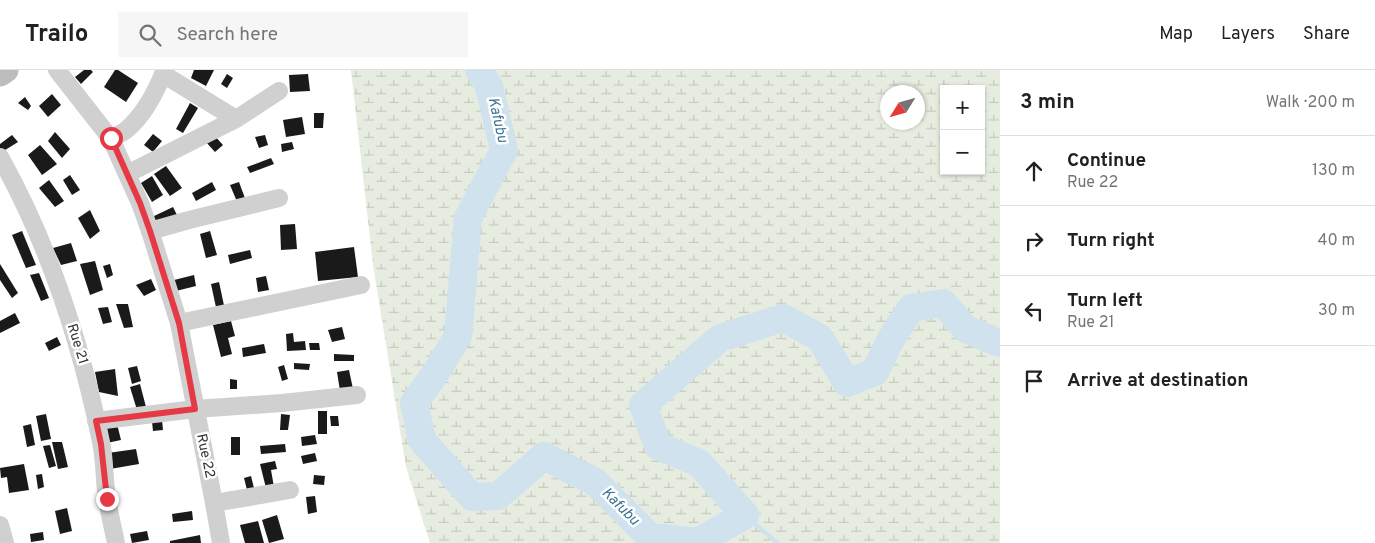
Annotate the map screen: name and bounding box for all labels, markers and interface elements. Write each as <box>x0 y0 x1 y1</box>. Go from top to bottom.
search box <box>118 12 468 57</box>
text: Trailo <box>25 20 88 50</box>
icon: search <box>136 21 164 49</box>
text: Search here <box>176 23 278 47</box>
text: Map <box>1159 23 1193 46</box>
text: Layers <box>1221 23 1275 46</box>
text: Share <box>1303 23 1350 46</box>
north arrow <box>880 85 925 130</box>
map controls <box>940 85 985 175</box>
button: + <box>940 85 985 130</box>
text: 3 min <box>1020 89 1075 116</box>
text: Walk · 200 m <box>1266 93 1355 113</box>
water label: Kafubu <box>483 96 512 145</box>
route start <box>100 127 123 150</box>
button: − <box>940 130 985 175</box>
text: Continue <box>1067 149 1146 173</box>
icon: ahead <box>1020 157 1048 185</box>
text: 130 m <box>1312 161 1355 181</box>
text: Rue 22 <box>1067 173 1118 193</box>
icon: right <box>1020 227 1048 255</box>
text: Turn right <box>1067 229 1155 253</box>
text: 40 m <box>1317 231 1355 251</box>
text: Turn left <box>1067 289 1143 313</box>
icon: left <box>1020 297 1048 325</box>
text: 30 m <box>1318 301 1355 321</box>
text: Rue 21 <box>1067 313 1114 333</box>
street label: Rue 21 <box>63 322 91 366</box>
icon: arrive <box>1020 367 1048 395</box>
text: Arrive at destination <box>1067 369 1248 393</box>
street label: Rue 22 <box>192 432 218 480</box>
water label: Kafubu <box>597 484 643 530</box>
route end <box>96 488 119 511</box>

